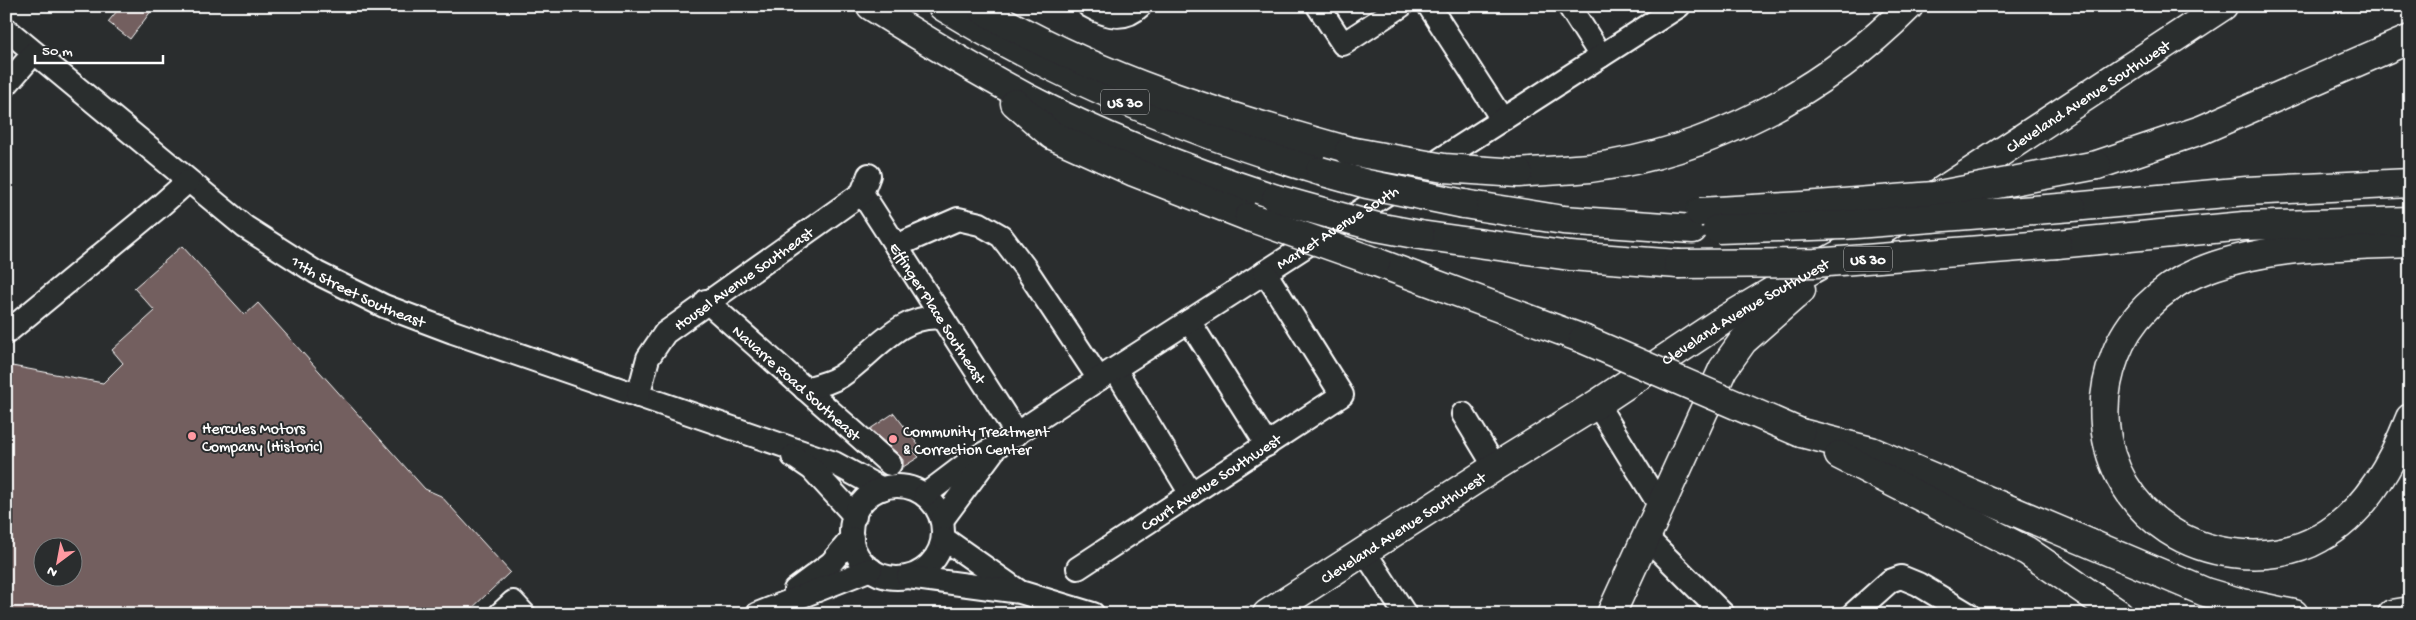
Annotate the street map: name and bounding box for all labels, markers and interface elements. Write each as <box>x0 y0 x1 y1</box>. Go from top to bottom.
scale bar <box>35 32 162 64</box>
street label: Cleveland Avenue Southwest <box>2004 37 2176 159</box>
text: 50 m <box>42 43 73 61</box>
road number: US 30 <box>1101 90 1149 114</box>
street label: Market Avenue South <box>1274 183 1404 275</box>
street label: Housel Avenue Southeast <box>672 224 819 336</box>
street label: Effinger Place Southeast <box>883 240 989 390</box>
road number: US 30 <box>1844 246 1892 272</box>
street label: 11th Street Southeast <box>286 252 428 334</box>
street label: Cleveland Avenue Southwest <box>1659 255 1835 371</box>
street label: Navarre Road Southeast <box>727 323 864 447</box>
place label: Hercules Motors Company (Historic) <box>202 421 323 458</box>
place label: Community Treatment & Correction Center <box>903 424 1050 461</box>
marker: Hercules Motors Company (Historic) <box>186 430 198 442</box>
street label: Court Avenue Southwest <box>1138 431 1287 537</box>
marker: Community Treatment & Correction Center <box>887 433 899 445</box>
street label: Cleveland Avenue Southwest <box>1318 469 1491 590</box>
north arrow <box>32 538 82 588</box>
text: N <box>44 561 61 581</box>

